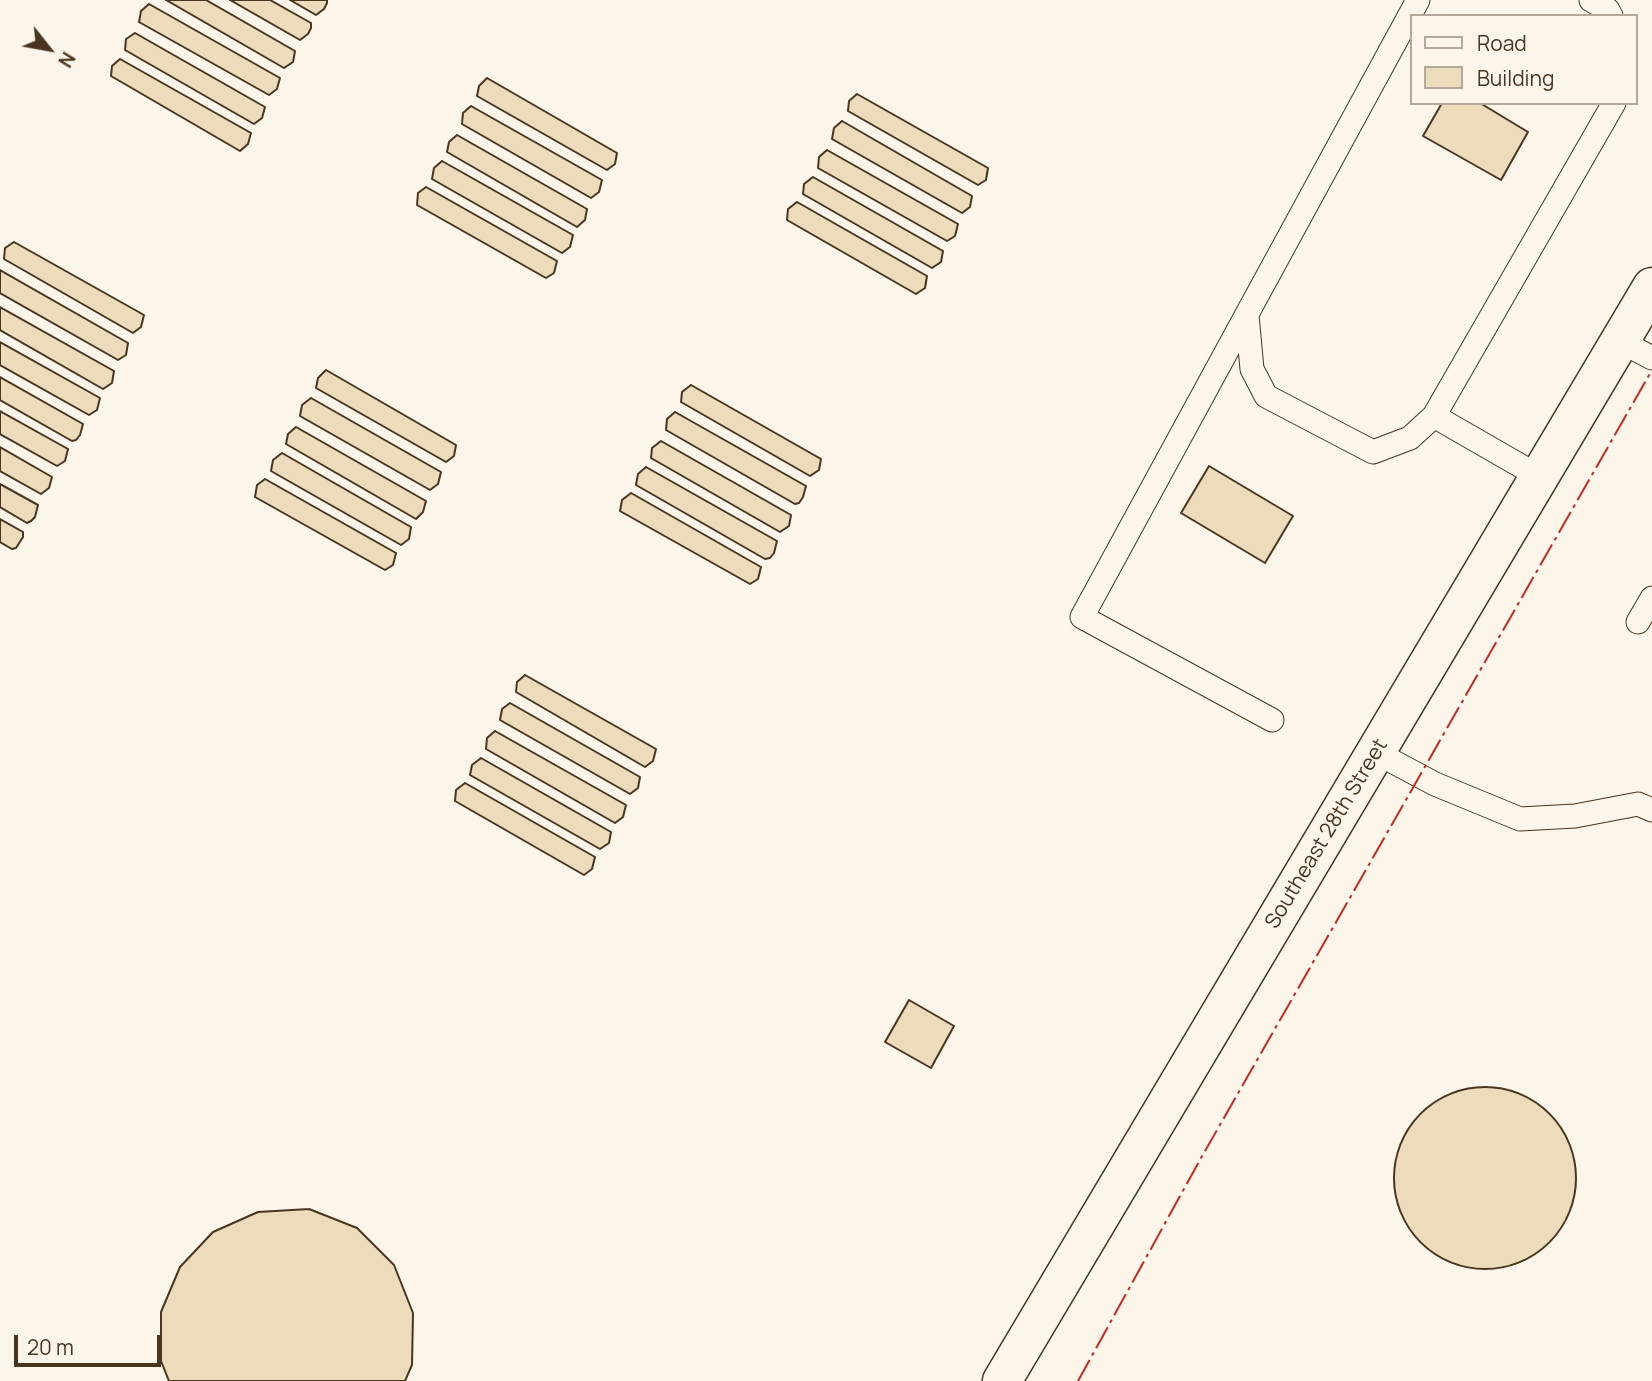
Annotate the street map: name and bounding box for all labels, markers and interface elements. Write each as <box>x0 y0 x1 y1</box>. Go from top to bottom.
north arrow <box>14 14 84 84</box>
legend <box>1410 14 1638 105</box>
text: Road <box>1477 29 1527 57</box>
text: N <box>52 47 82 72</box>
text: Building <box>1477 64 1554 92</box>
street label: Southeast 28th Street <box>1260 735 1394 933</box>
scale bar <box>18 1322 164 1366</box>
text: 20 m <box>27 1333 74 1361</box>

